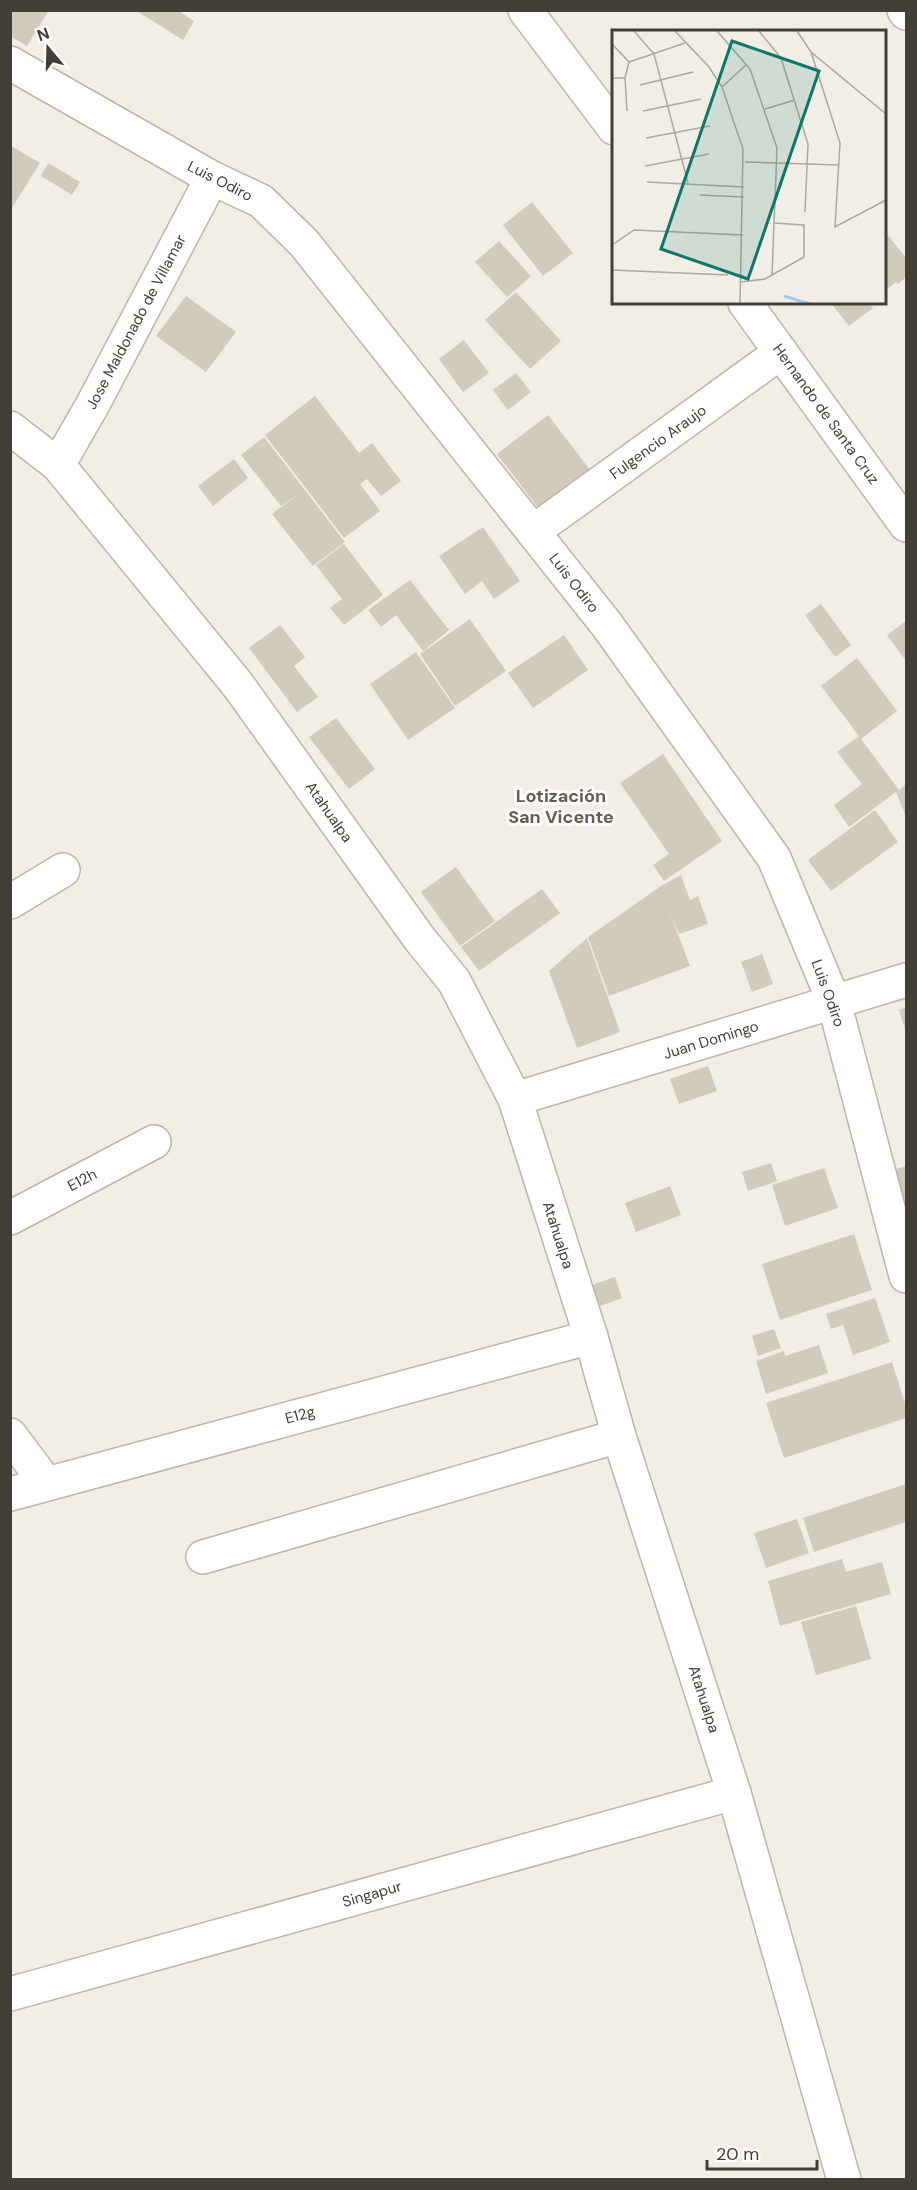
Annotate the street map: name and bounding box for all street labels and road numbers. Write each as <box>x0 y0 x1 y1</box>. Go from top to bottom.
street label: Luis Odiro <box>184 156 256 206</box>
street label: Jose Maldonado de Villamar <box>81 231 191 413</box>
street label: Hernando de Santa Cruz <box>768 340 884 488</box>
street label: Fulgencio Araujo <box>606 400 710 484</box>
street label: Luis Odiro <box>544 549 604 617</box>
street label: Atahualpa <box>301 778 357 846</box>
street label: Luis Odiro <box>807 956 849 1030</box>
street label: Juan Domingo <box>661 1016 761 1064</box>
street label: E12h <box>64 1164 100 1196</box>
street label: Atahualpa <box>538 1199 578 1271</box>
street label: E12g <box>283 1401 317 1429</box>
street label: Atahualpa <box>684 1663 724 1735</box>
street label: Singapur <box>340 1876 404 1912</box>

